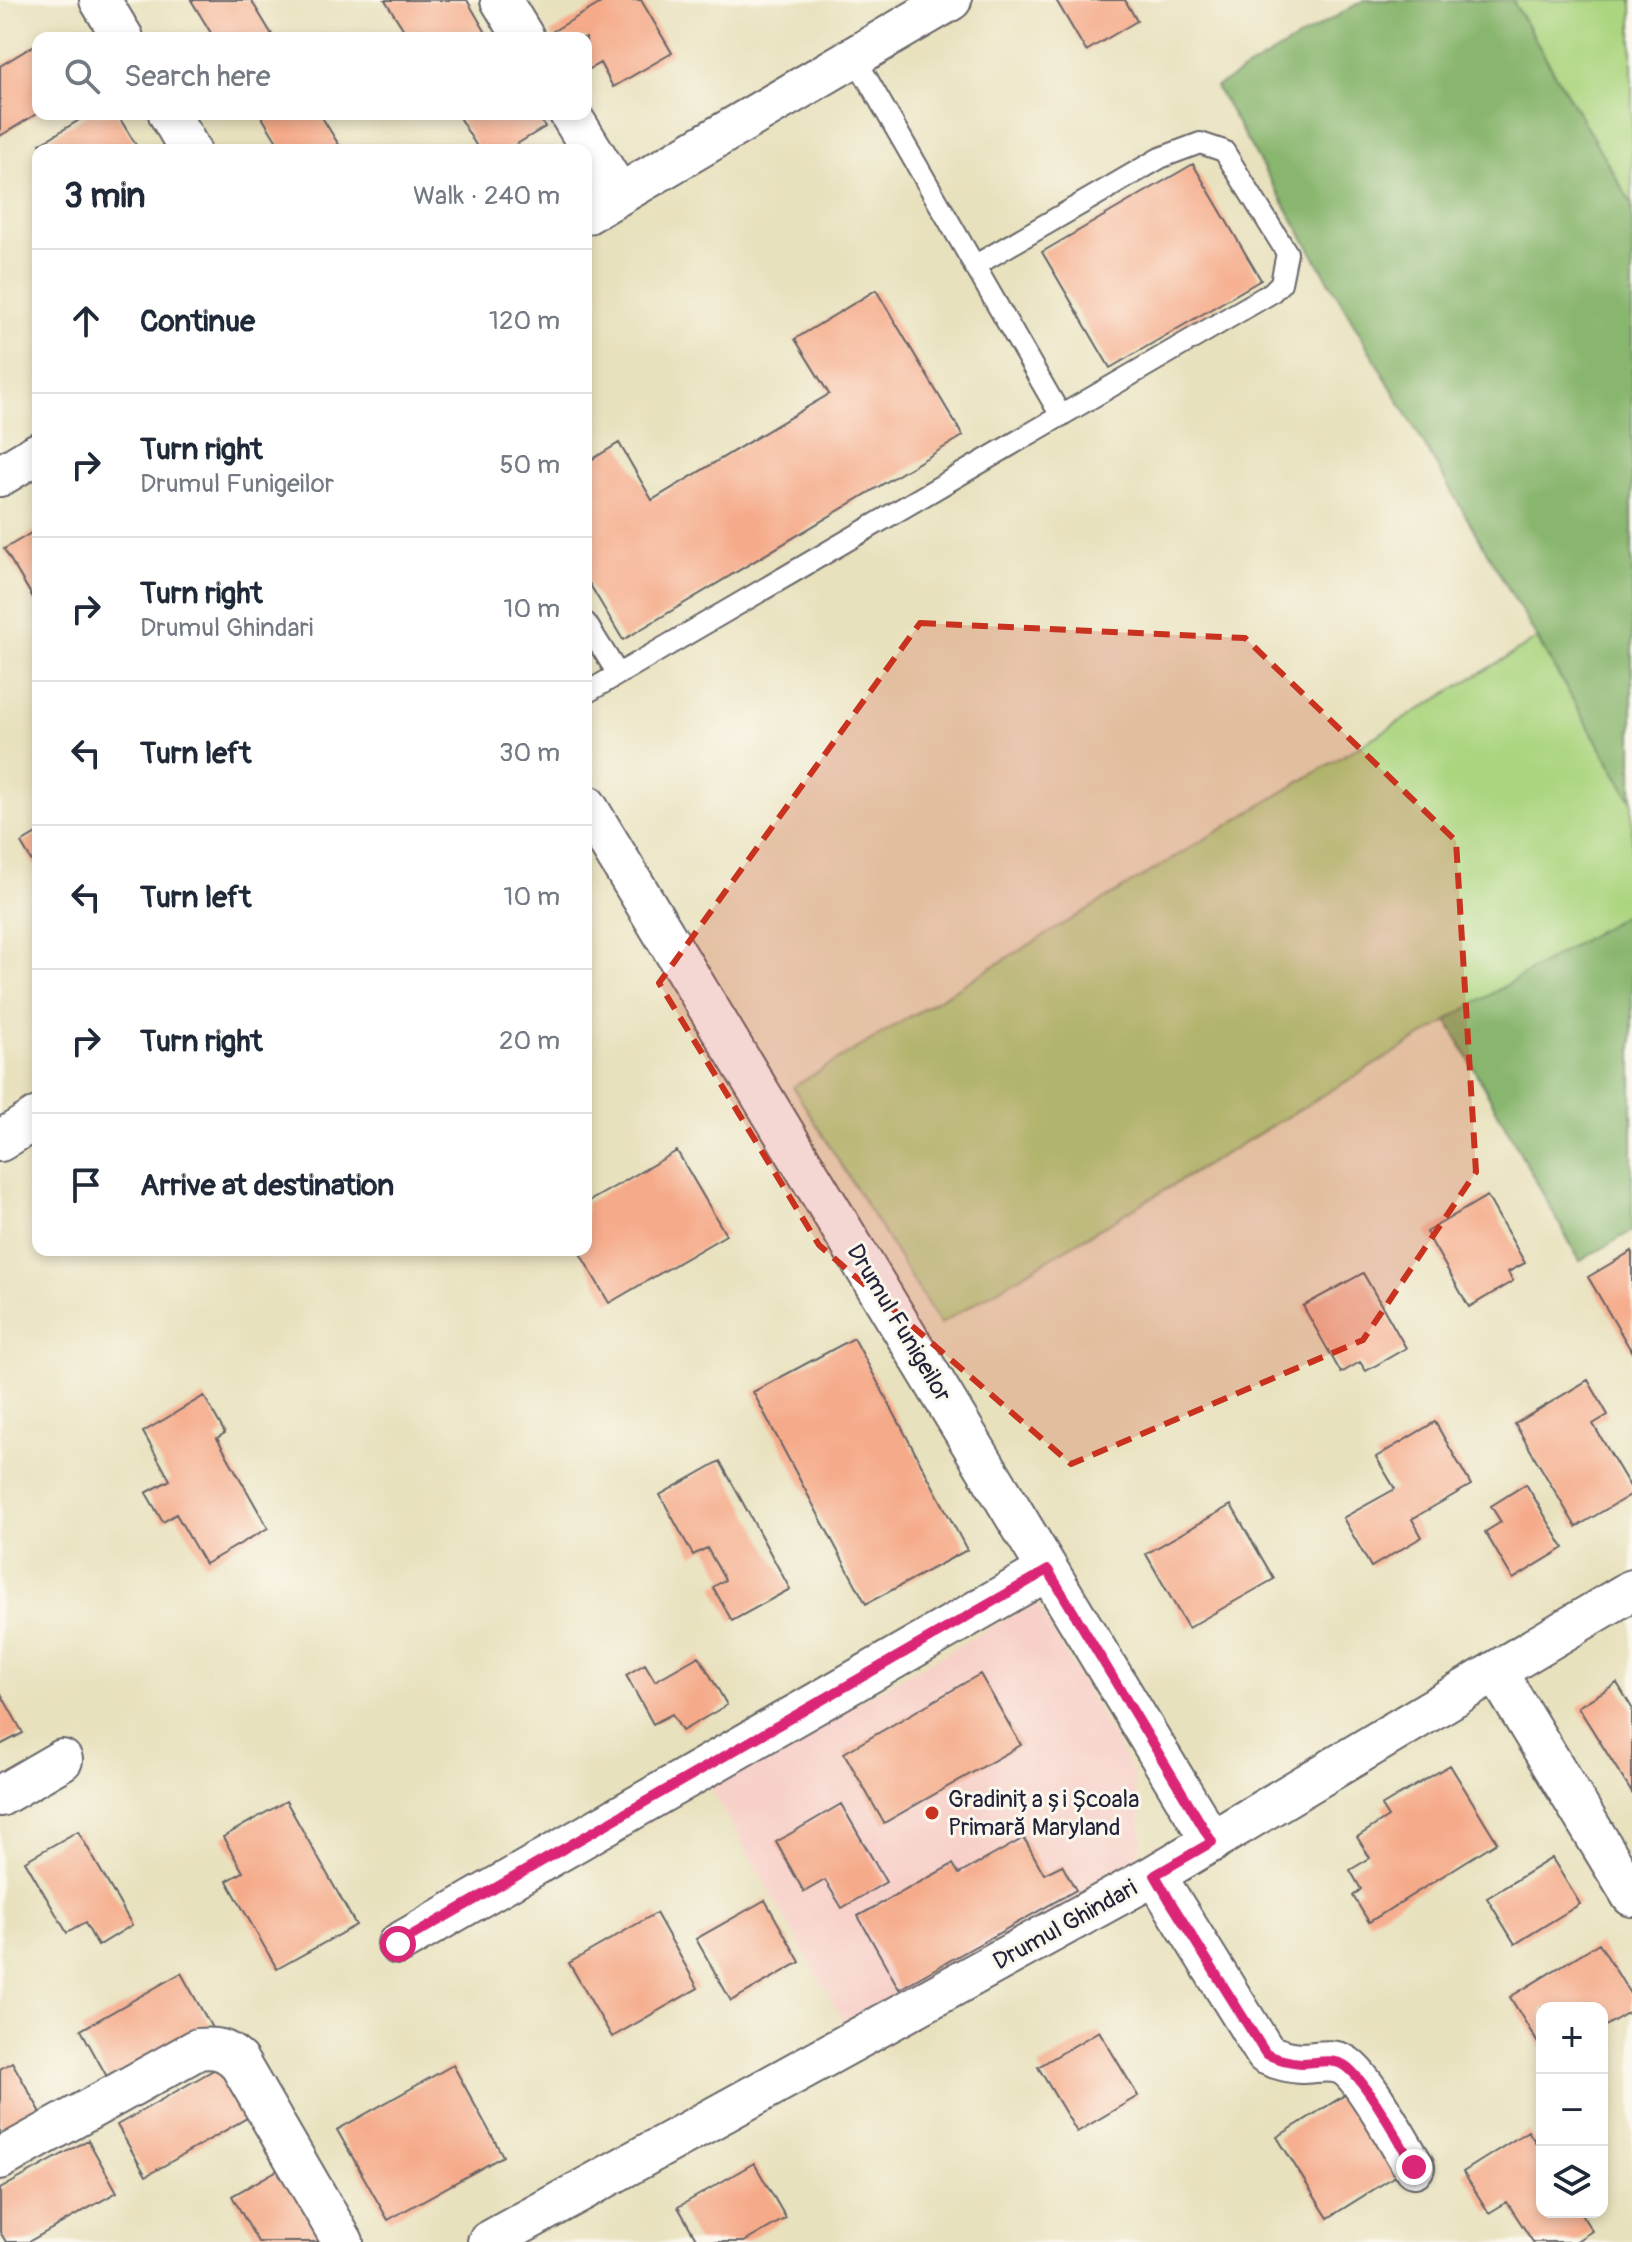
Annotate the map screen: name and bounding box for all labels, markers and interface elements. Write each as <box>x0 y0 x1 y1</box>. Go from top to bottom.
search box <box>32 32 592 120</box>
icon: search <box>60 54 104 98</box>
text: Search here <box>124 58 271 95</box>
text: 3 min <box>64 175 146 218</box>
text: Walk · 240 m <box>413 180 560 212</box>
icon: ahead <box>64 299 108 343</box>
text: Continue <box>140 303 255 340</box>
text: 120 m <box>489 305 560 337</box>
text: Turn right <box>140 431 263 468</box>
icon: right <box>64 443 108 487</box>
text: 50 m <box>499 449 560 481</box>
text: Drumul Funigeilor <box>140 468 334 500</box>
text: Turn right <box>140 575 263 612</box>
icon: right <box>64 587 108 631</box>
text: 10 m <box>503 593 560 625</box>
text: Drumul Ghindari <box>140 612 313 644</box>
icon: left <box>64 731 108 775</box>
text: Turn left <box>140 735 251 772</box>
text: 30 m <box>499 737 560 769</box>
icon: left <box>64 875 108 919</box>
text: Turn left <box>140 879 251 916</box>
text: 10 m <box>503 881 560 913</box>
icon: right <box>64 1019 108 1063</box>
text: Turn right <box>140 1023 263 1060</box>
text: 20 m <box>499 1025 560 1057</box>
icon: arrive <box>64 1163 108 1207</box>
text: Arrive at destination <box>140 1167 394 1204</box>
street label: Drumul Funigeilor <box>840 1239 958 1408</box>
place label: Gradinița și Școala Primară Maryland <box>948 1785 1139 1842</box>
marker: Gradinița și Școala Primară Maryland <box>923 1804 941 1822</box>
street label: Drumul Ghindari <box>988 1874 1142 1976</box>
route start <box>380 1926 416 1962</box>
map controls <box>1536 2002 1608 2218</box>
button: + <box>1536 2002 1608 2074</box>
button: − <box>1536 2074 1608 2146</box>
button: layers <box>1536 2146 1608 2218</box>
route end <box>1396 2149 1432 2185</box>

